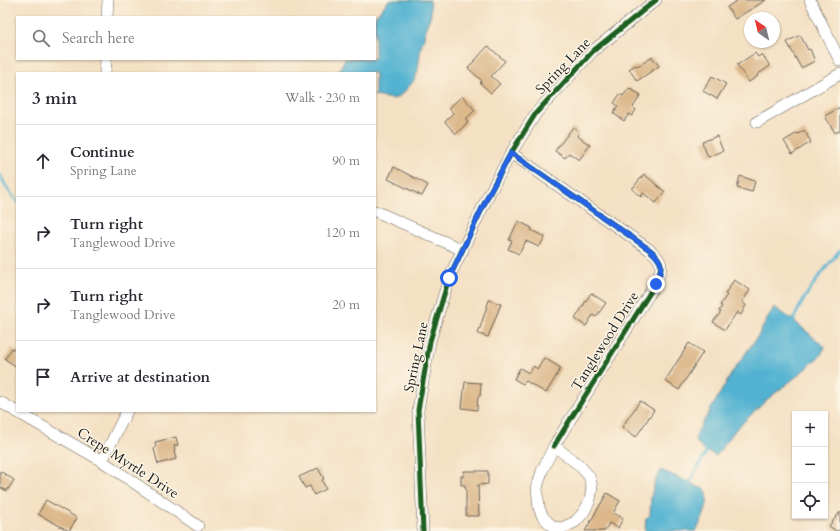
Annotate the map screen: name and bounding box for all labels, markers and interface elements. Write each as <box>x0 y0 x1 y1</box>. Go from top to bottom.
north arrow <box>744 12 780 48</box>
search box <box>16 16 376 60</box>
icon: search <box>30 27 52 49</box>
text: Search here <box>62 28 135 48</box>
street label: Spring Lane <box>531 34 595 98</box>
text: 3 min <box>32 87 77 110</box>
text: Walk · 230 m <box>285 89 360 107</box>
text: Continue <box>70 142 135 162</box>
icon: ahead <box>32 150 54 172</box>
text: 90 m <box>332 152 360 170</box>
text: Spring Lane <box>70 162 137 180</box>
text: Turn right <box>70 214 143 234</box>
icon: right <box>32 222 54 244</box>
text: 120 m <box>326 224 360 242</box>
text: Tanglewood Drive <box>70 234 175 252</box>
route start <box>440 269 458 287</box>
route end <box>647 275 665 293</box>
text: Turn right <box>70 286 143 306</box>
street label: Tanglewood Drive <box>567 288 643 394</box>
icon: right <box>32 294 54 316</box>
text: 20 m <box>332 296 360 314</box>
text: Tanglewood Drive <box>70 306 175 324</box>
street label: Spring Lane <box>399 320 433 394</box>
icon: arrive <box>32 366 54 388</box>
text: Arrive at destination <box>70 367 210 387</box>
map controls <box>792 411 828 519</box>
button: + <box>792 411 828 447</box>
street label: Crepe Myrtle Drive <box>74 423 182 503</box>
button: − <box>792 447 828 483</box>
button: locate <box>792 483 828 519</box>

